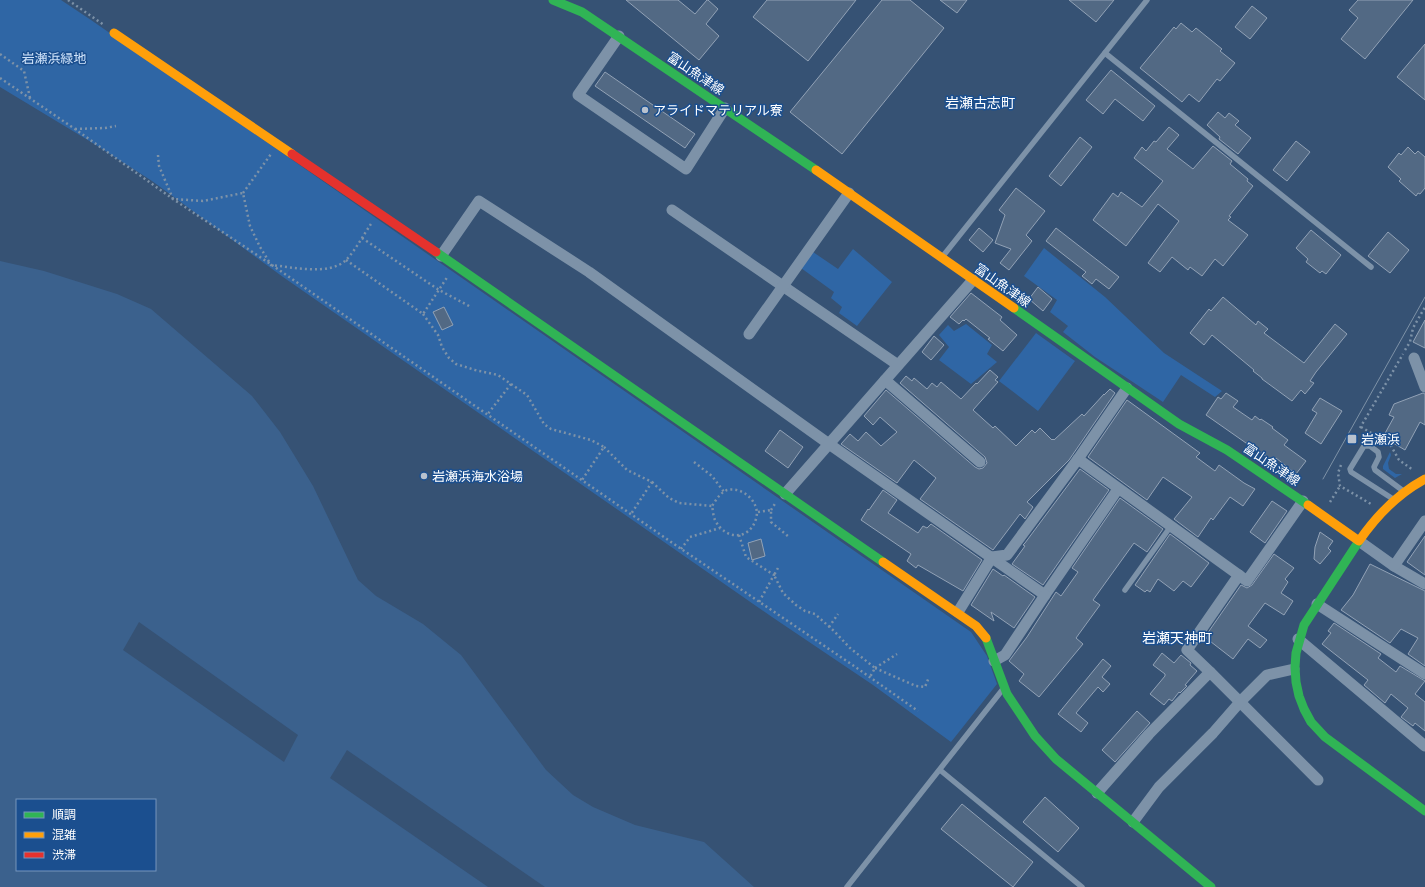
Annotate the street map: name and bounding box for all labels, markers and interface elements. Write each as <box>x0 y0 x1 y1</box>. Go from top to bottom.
street label: 富山魚津線 <box>664 48 727 99</box>
park label: 岩瀬浜緑地 <box>21 50 87 67</box>
district label: 岩瀬古志町 <box>945 94 1015 112</box>
place label: アライドマテリアル寮 <box>653 102 783 119</box>
marker: アライドマテリアル寮 <box>640 105 650 115</box>
street label: 富山魚津線 <box>971 260 1034 311</box>
place label: 岩瀬浜 <box>1361 431 1400 448</box>
marker: 岩瀬浜 <box>1346 433 1358 445</box>
street label: 富山魚津線 <box>1240 439 1303 490</box>
place label: 岩瀬浜海水浴場 <box>432 468 523 485</box>
marker: 岩瀬浜海水浴場 <box>419 471 429 481</box>
district label: 岩瀬天神町 <box>1142 629 1212 647</box>
legend <box>16 799 156 871</box>
text: 順調 <box>52 807 76 823</box>
text: 混雑 <box>52 827 76 843</box>
text: 渋滞 <box>52 847 76 863</box>

